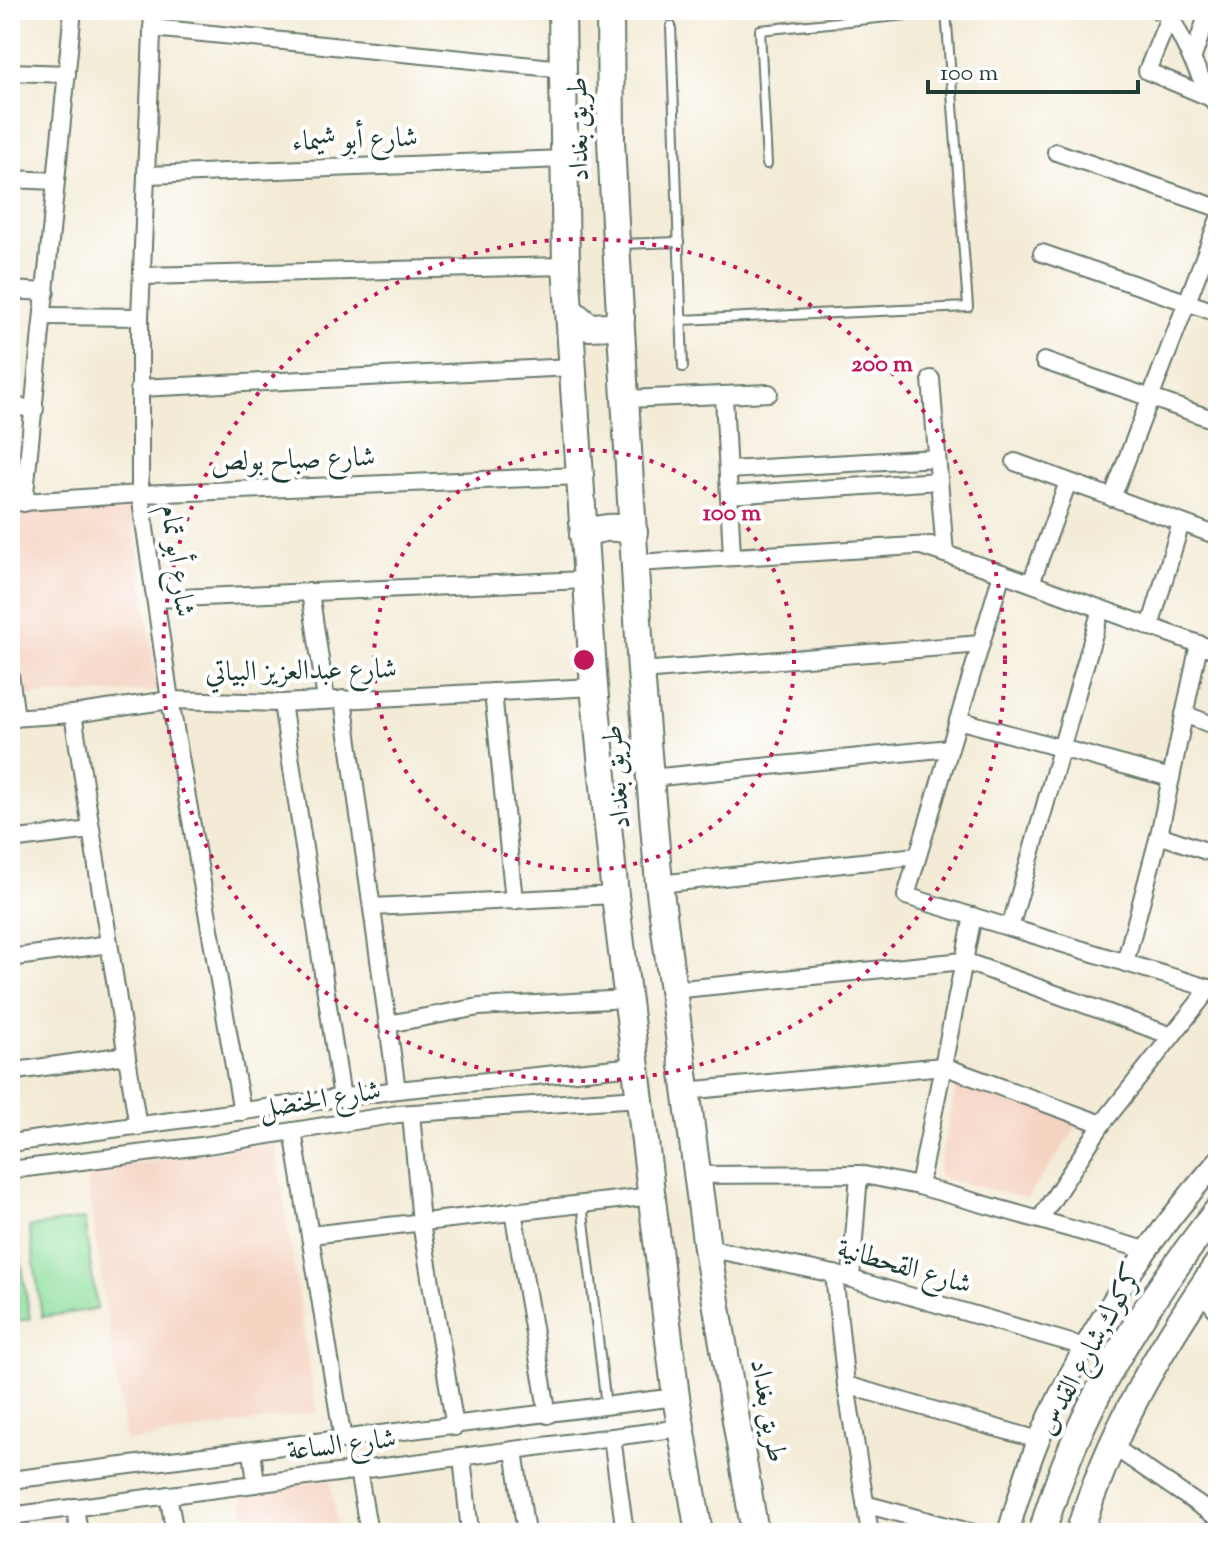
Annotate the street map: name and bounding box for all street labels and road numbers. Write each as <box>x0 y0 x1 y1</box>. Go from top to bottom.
street label: طريق بغداد <box>559 76 601 182</box>
street label: شارع أبو شيماء <box>291 117 419 164</box>
street label: شارع صباح بولص <box>210 438 376 487</box>
street label: شارع أبو تمام <box>146 502 206 620</box>
street label: شارع عبدالعزيز البياتي <box>205 650 397 695</box>
street label: طريق بغداد <box>594 723 642 831</box>
street label: شارع الحنضل <box>256 1072 384 1131</box>
street label: شارع القحطانية <box>832 1230 976 1307</box>
street label: كركوك,شارع القدس <box>1027 1257 1155 1443</box>
street label: طريق بغداد <box>738 1356 796 1466</box>
street label: شارع الساعة <box>285 1419 399 1474</box>

